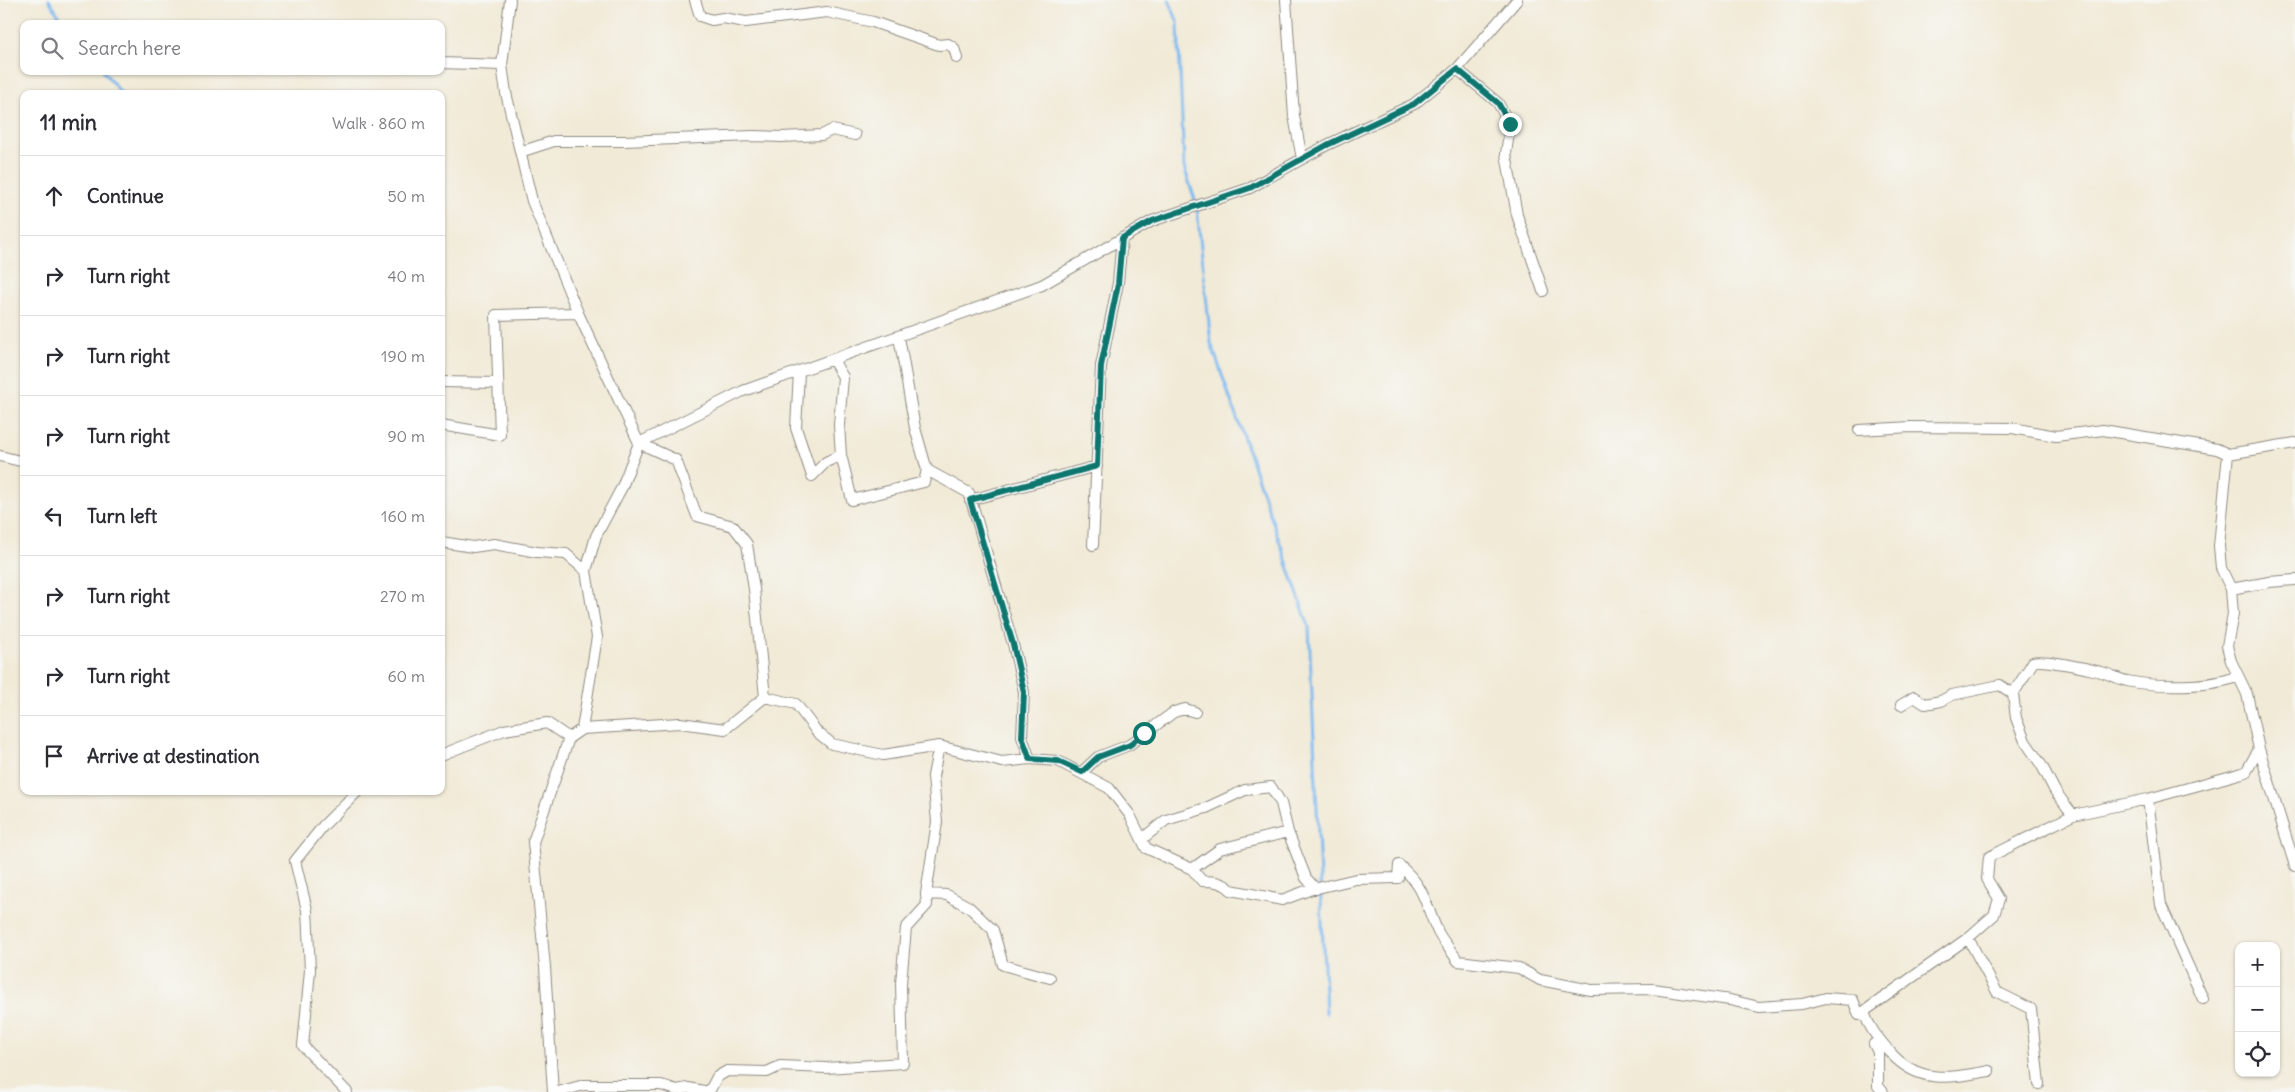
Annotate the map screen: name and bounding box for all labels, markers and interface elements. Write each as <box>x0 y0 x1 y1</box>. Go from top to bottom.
search box <box>20 20 445 75</box>
icon: search <box>38 34 66 62</box>
text: Search here <box>78 36 181 60</box>
text: 11 min <box>40 109 97 136</box>
text: Walk · 860 m <box>332 113 425 133</box>
route end <box>1499 113 1522 136</box>
icon: ahead <box>40 182 68 210</box>
text: Continue <box>87 184 164 208</box>
text: 50 m <box>387 186 425 206</box>
icon: right <box>40 262 68 290</box>
text: Turn right <box>87 264 170 288</box>
text: 40 m <box>387 266 425 286</box>
icon: right <box>40 342 68 370</box>
text: Turn right <box>87 344 170 368</box>
text: 190 m <box>381 346 425 366</box>
icon: right <box>40 422 68 450</box>
text: Turn right <box>87 424 170 448</box>
text: 90 m <box>387 426 425 446</box>
icon: left <box>40 502 68 530</box>
text: Turn left <box>87 504 157 528</box>
text: 160 m <box>381 506 425 526</box>
icon: right <box>40 582 68 610</box>
text: Turn right <box>87 584 170 608</box>
text: 270 m <box>380 586 425 606</box>
icon: right <box>40 662 68 690</box>
text: Turn right <box>87 664 170 688</box>
text: 60 m <box>387 666 425 686</box>
route start <box>1133 722 1156 745</box>
icon: arrive <box>40 742 68 770</box>
text: Arrive at destination <box>87 744 260 768</box>
map controls <box>2235 942 2280 1077</box>
button: + <box>2235 942 2280 987</box>
button: − <box>2235 987 2280 1032</box>
button: locate <box>2235 1032 2280 1077</box>

